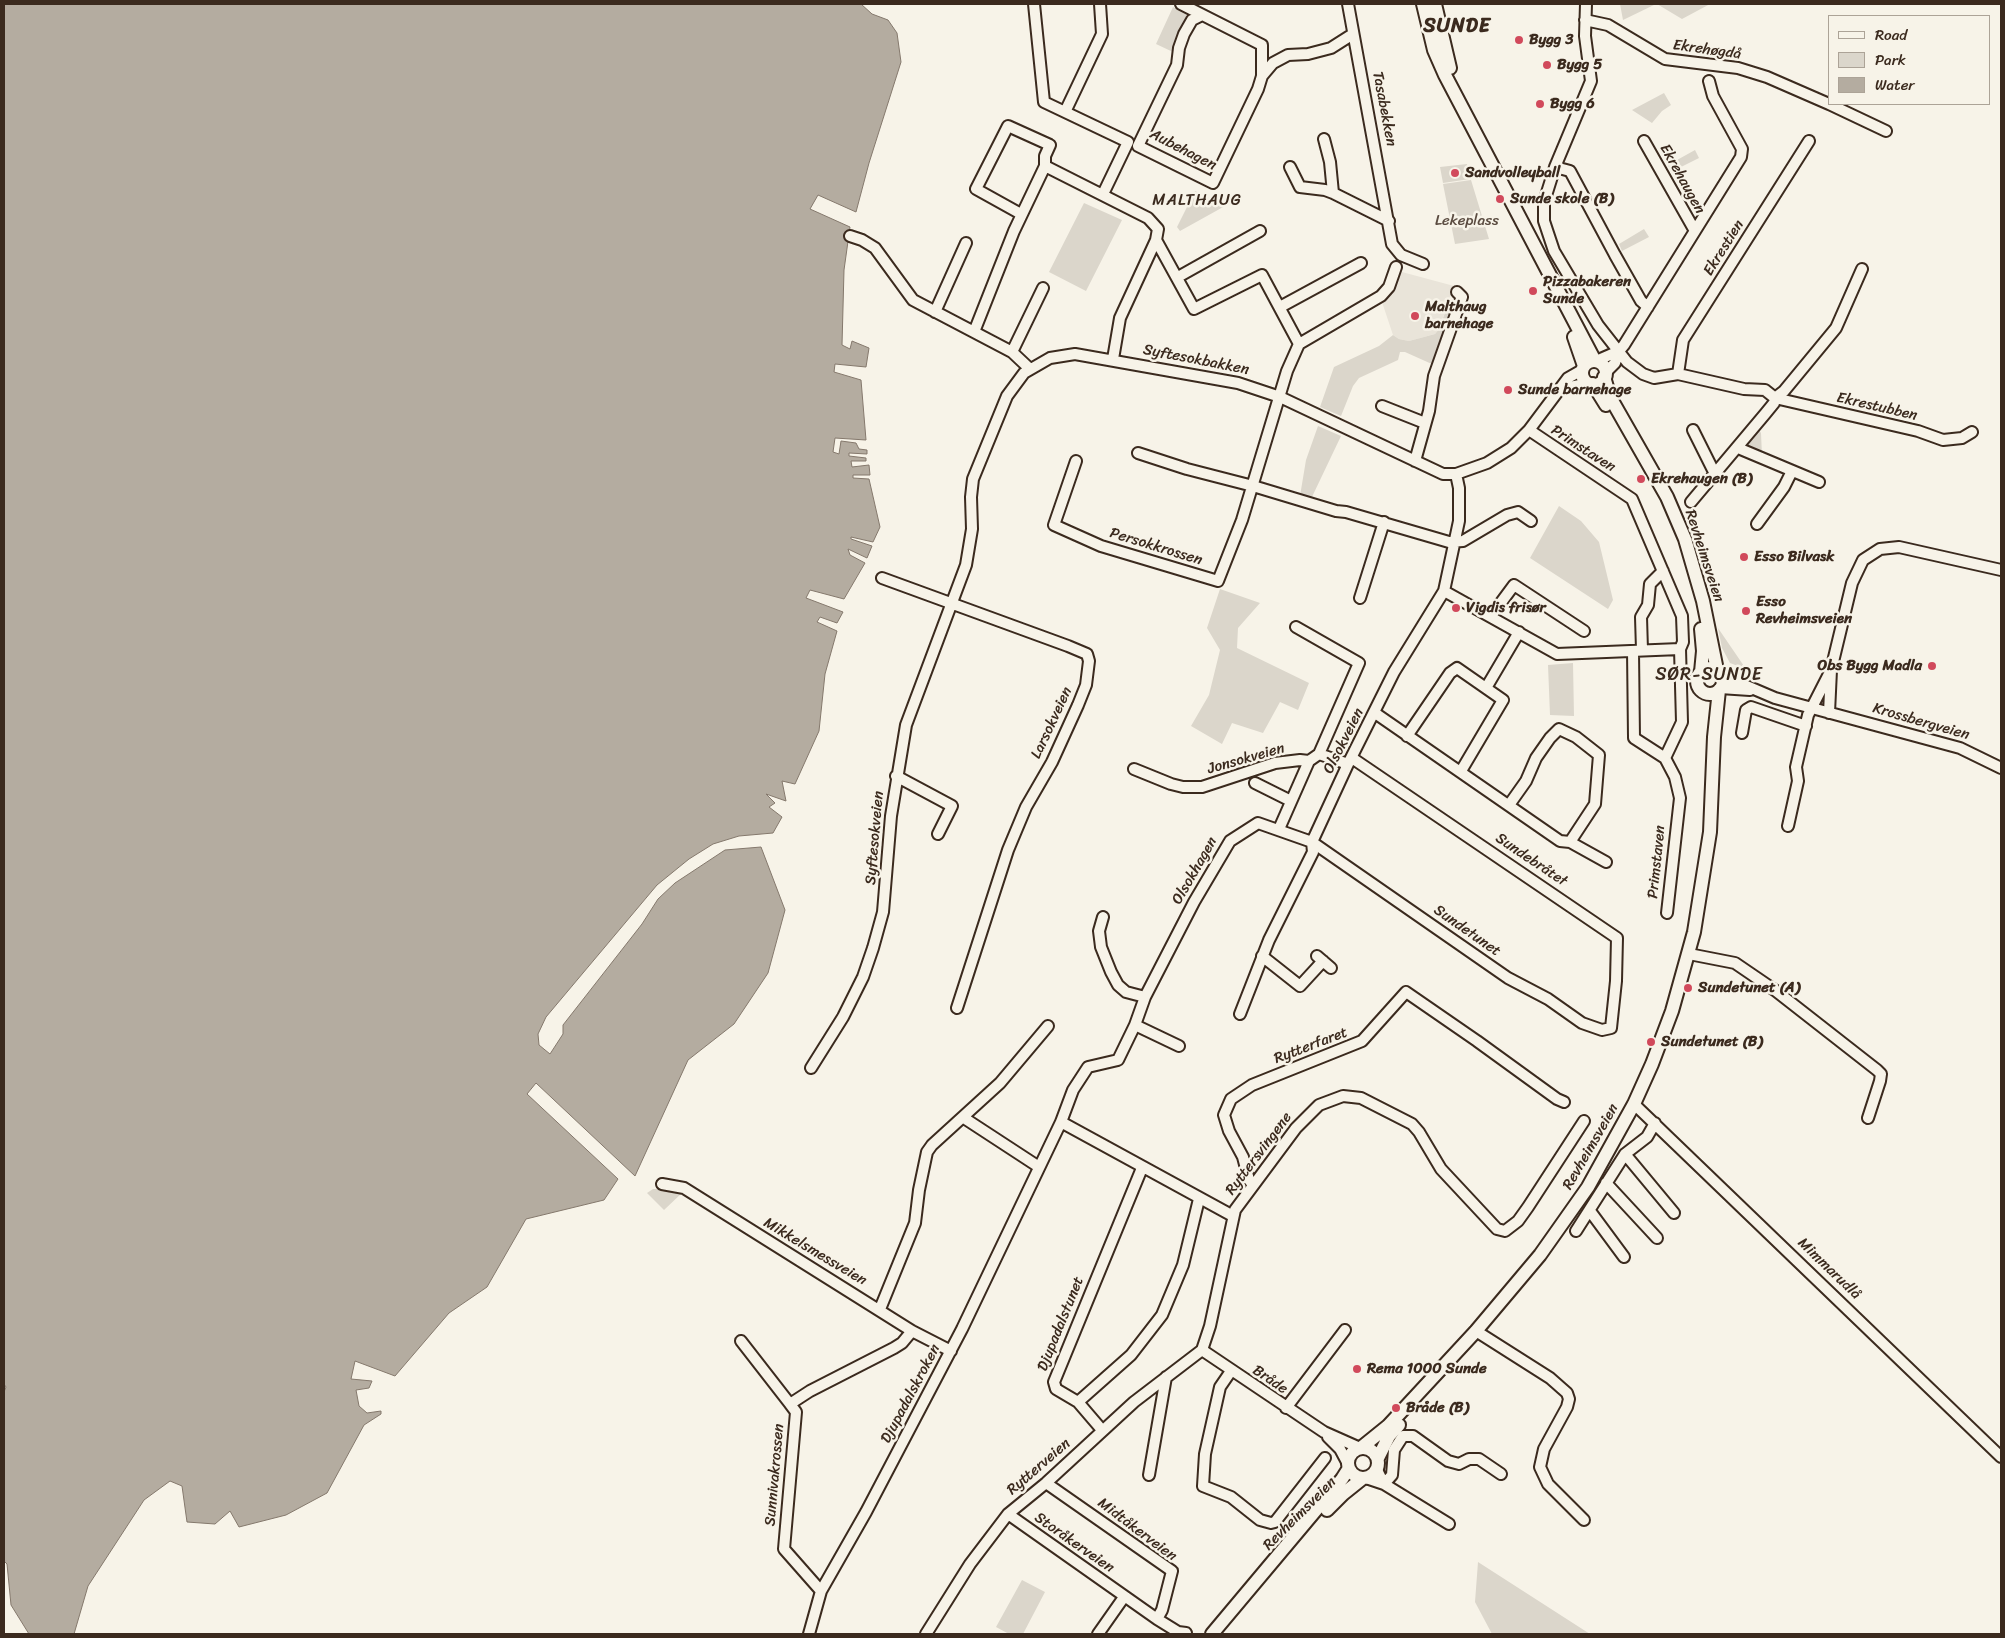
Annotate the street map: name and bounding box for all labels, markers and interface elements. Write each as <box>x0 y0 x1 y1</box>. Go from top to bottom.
district label: SUNDE <box>1422 15 1492 39</box>
legend <box>1828 15 1990 105</box>
text: Road <box>1875 22 1907 48</box>
place label: Bygg 3 <box>1529 31 1574 49</box>
marker: Bygg 3 <box>1513 34 1525 46</box>
street label: Ekrehøgdå <box>1672 36 1742 64</box>
text: Park <box>1875 47 1906 73</box>
place label: Bygg 5 <box>1557 56 1602 74</box>
marker: Bygg 5 <box>1541 59 1553 71</box>
street label: Tasabekken <box>1368 70 1400 148</box>
text: Water <box>1875 72 1915 98</box>
place label: Bygg 6 <box>1550 95 1595 113</box>
marker: Bygg 6 <box>1534 98 1546 110</box>
street label: Aubehagen <box>1147 126 1219 174</box>
street label: Ekrehaugen <box>1655 141 1709 217</box>
place label: Sandvolleyball <box>1465 164 1560 182</box>
marker: Sandvolleyball <box>1449 167 1461 179</box>
place label: Sunde skole (B) <box>1510 190 1614 208</box>
district label: MALTHAUG <box>1152 191 1242 211</box>
marker: Sunde skole (B) <box>1494 193 1506 205</box>
park label: Lekeplass <box>1435 212 1499 230</box>
street label: Ekrestien <box>1700 217 1748 279</box>
place label: Pizzabakeren Sunde <box>1543 273 1631 308</box>
marker: Pizzabakeren Sunde <box>1527 285 1539 297</box>
place label: Malthaug barnehage <box>1425 298 1493 333</box>
marker: Malthaug barnehage <box>1409 310 1421 322</box>
street label: Syftesokbakken <box>1142 341 1250 379</box>
place label: Sunde barnehage <box>1518 381 1632 399</box>
marker: Sunde barnehage <box>1502 384 1514 396</box>
street label: Ekrestubben <box>1835 389 1919 425</box>
street label: Primstaven <box>1547 421 1619 477</box>
place label: Ekrehaugen (B) <box>1651 470 1752 488</box>
marker: Ekrehaugen (B) <box>1635 473 1647 485</box>
street label: Revheimsveien <box>1681 508 1727 604</box>
street label: Persokkrossen <box>1108 524 1204 570</box>
place label: Esso Bilvask <box>1754 548 1834 566</box>
marker: Esso Bilvask <box>1738 551 1750 563</box>
place label: Esso Revheimsveien <box>1756 593 1852 628</box>
place label: Vigdis frisør <box>1466 599 1546 617</box>
marker: Vigdis frisør <box>1450 602 1462 614</box>
marker: Esso Revheimsveien <box>1740 605 1752 617</box>
place label: Obs Bygg Madla <box>1817 657 1922 675</box>
marker: Obs Bygg Madla <box>1926 660 1938 672</box>
district label: SØR-SUNDE <box>1655 664 1763 686</box>
street label: Larsokveien <box>1028 684 1076 762</box>
street label: Krossbergveien <box>1871 700 1971 744</box>
street label: Olsokveien <box>1320 705 1368 777</box>
street label: Jonsokveien <box>1205 739 1287 779</box>
street label: Syftesokveien <box>862 790 888 886</box>
street label: Primstaven <box>1644 825 1670 899</box>
street label: Sundebråtet <box>1492 829 1570 891</box>
street label: Olsokhagen <box>1169 834 1221 908</box>
street label: Sundetunet <box>1430 901 1504 961</box>
place label: Sundetunet (A) <box>1698 979 1800 997</box>
marker: Sundetunet (A) <box>1682 982 1694 994</box>
street label: Rytterfaret <box>1272 1024 1350 1068</box>
place label: Sundetunet (B) <box>1661 1033 1763 1051</box>
marker: Sundetunet (B) <box>1645 1036 1657 1048</box>
street label: Revheimsveien <box>1559 1101 1623 1193</box>
street label: Ryttersvingene <box>1222 1109 1296 1199</box>
street label: Mikkelsmessveien <box>760 1214 870 1290</box>
street label: Mimmarudlå <box>1794 1234 1864 1304</box>
street label: Djupadalstunet <box>1034 1274 1088 1374</box>
street label: Djupadalskroken <box>877 1341 945 1447</box>
place label: Rema 1000 Sunde <box>1367 1360 1487 1378</box>
street label: Bråde <box>1249 1362 1291 1398</box>
marker: Rema 1000 Sunde <box>1351 1363 1363 1375</box>
place label: Bråde (B) <box>1406 1399 1469 1417</box>
marker: Bråde (B) <box>1390 1402 1402 1414</box>
street label: Sunnivakrossen <box>762 1423 788 1527</box>
street label: Rytterveien <box>1004 1435 1074 1499</box>
street label: Revheimsveien <box>1260 1474 1340 1554</box>
street label: Midtåkerveien <box>1094 1494 1180 1566</box>
street label: Storåkerveien <box>1031 1509 1117 1577</box>

